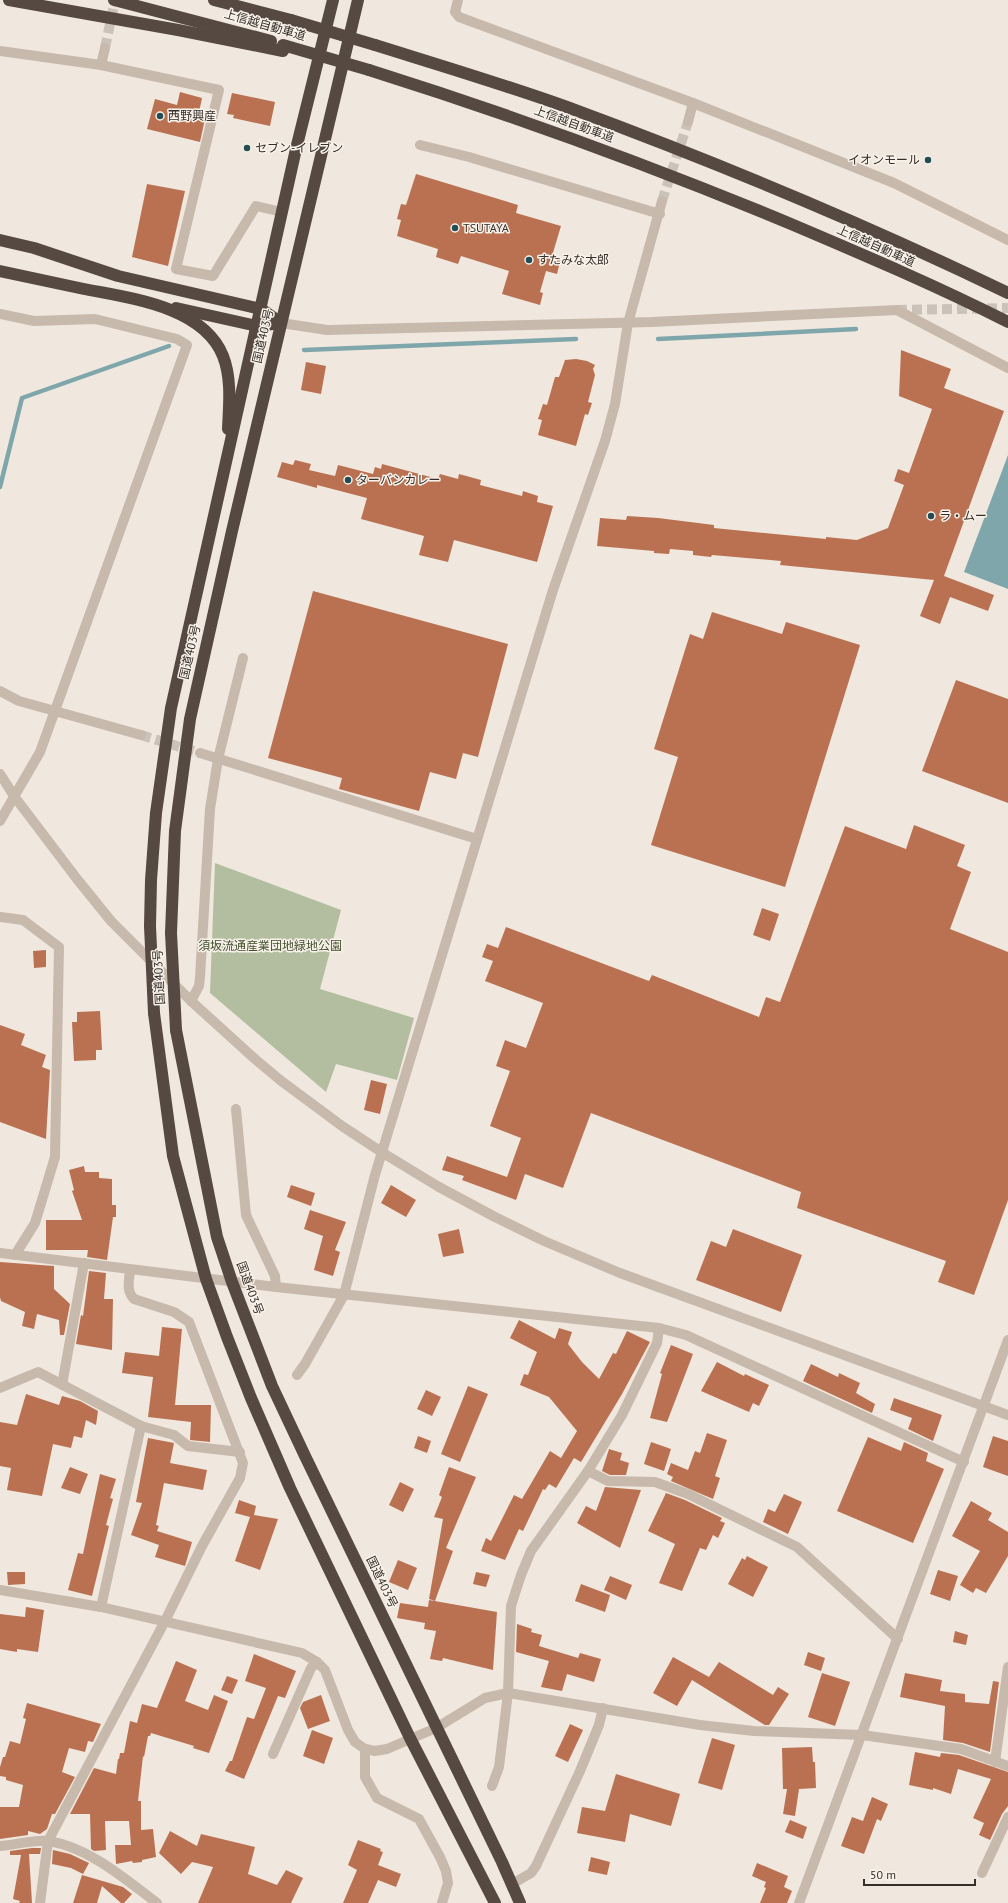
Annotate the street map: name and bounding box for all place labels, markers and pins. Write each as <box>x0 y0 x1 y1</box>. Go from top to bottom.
place label: 西野興産 <box>168 108 216 123</box>
marker: 西野興産 <box>155 111 165 121</box>
place label: セブン-イレブン <box>255 140 343 155</box>
marker: セブン-イレブン <box>242 143 252 153</box>
place label: イオンモール <box>848 152 920 167</box>
marker: イオンモール <box>923 155 933 165</box>
place label: TSUTAYA <box>463 220 509 235</box>
marker: TSUTAYA <box>450 223 460 233</box>
place label: すたみな太郎 <box>537 252 609 267</box>
marker: すたみな太郎 <box>524 255 534 265</box>
place label: ターバンカレー <box>356 472 440 487</box>
marker: ターバンカレー <box>343 475 353 485</box>
place label: ラ・ムー <box>939 508 987 523</box>
marker: ラ・ムー <box>926 511 936 521</box>

